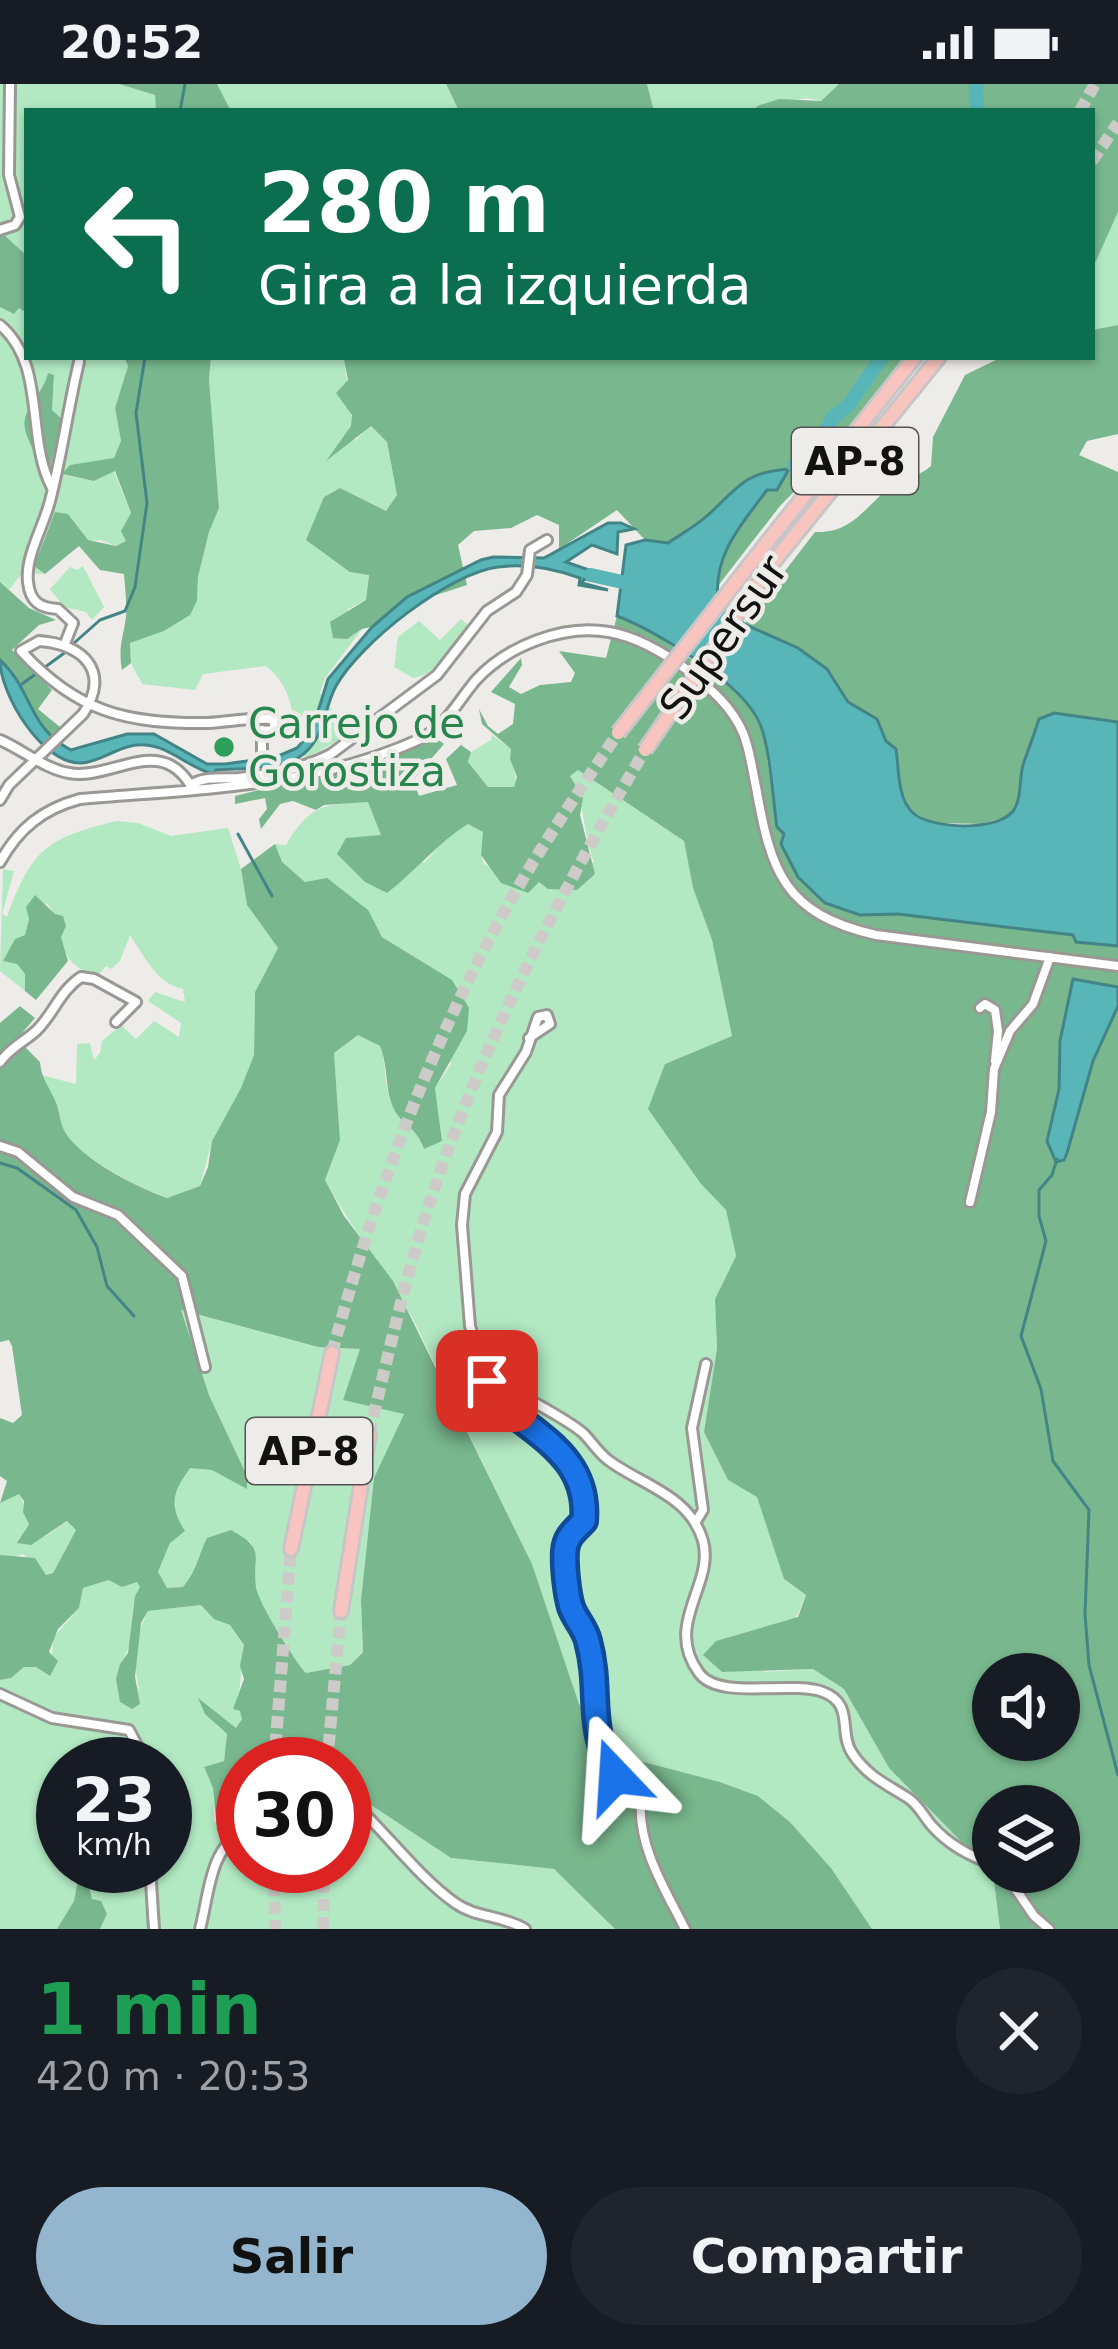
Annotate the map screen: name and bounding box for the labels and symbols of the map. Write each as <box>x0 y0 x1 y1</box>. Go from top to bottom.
road number: AP-8 <box>792 428 918 494</box>
street label: Supersur <box>649 545 798 729</box>
place label: Carrejo de Gorostiza <box>248 699 465 796</box>
marker: Carrejo de Gorostiza <box>211 734 237 760</box>
pin <box>436 1330 538 1432</box>
road number: AP-8 <box>246 1418 372 1484</box>
position arrow <box>552 1713 678 1839</box>
speed limit sign: 30 <box>216 1737 372 1893</box>

